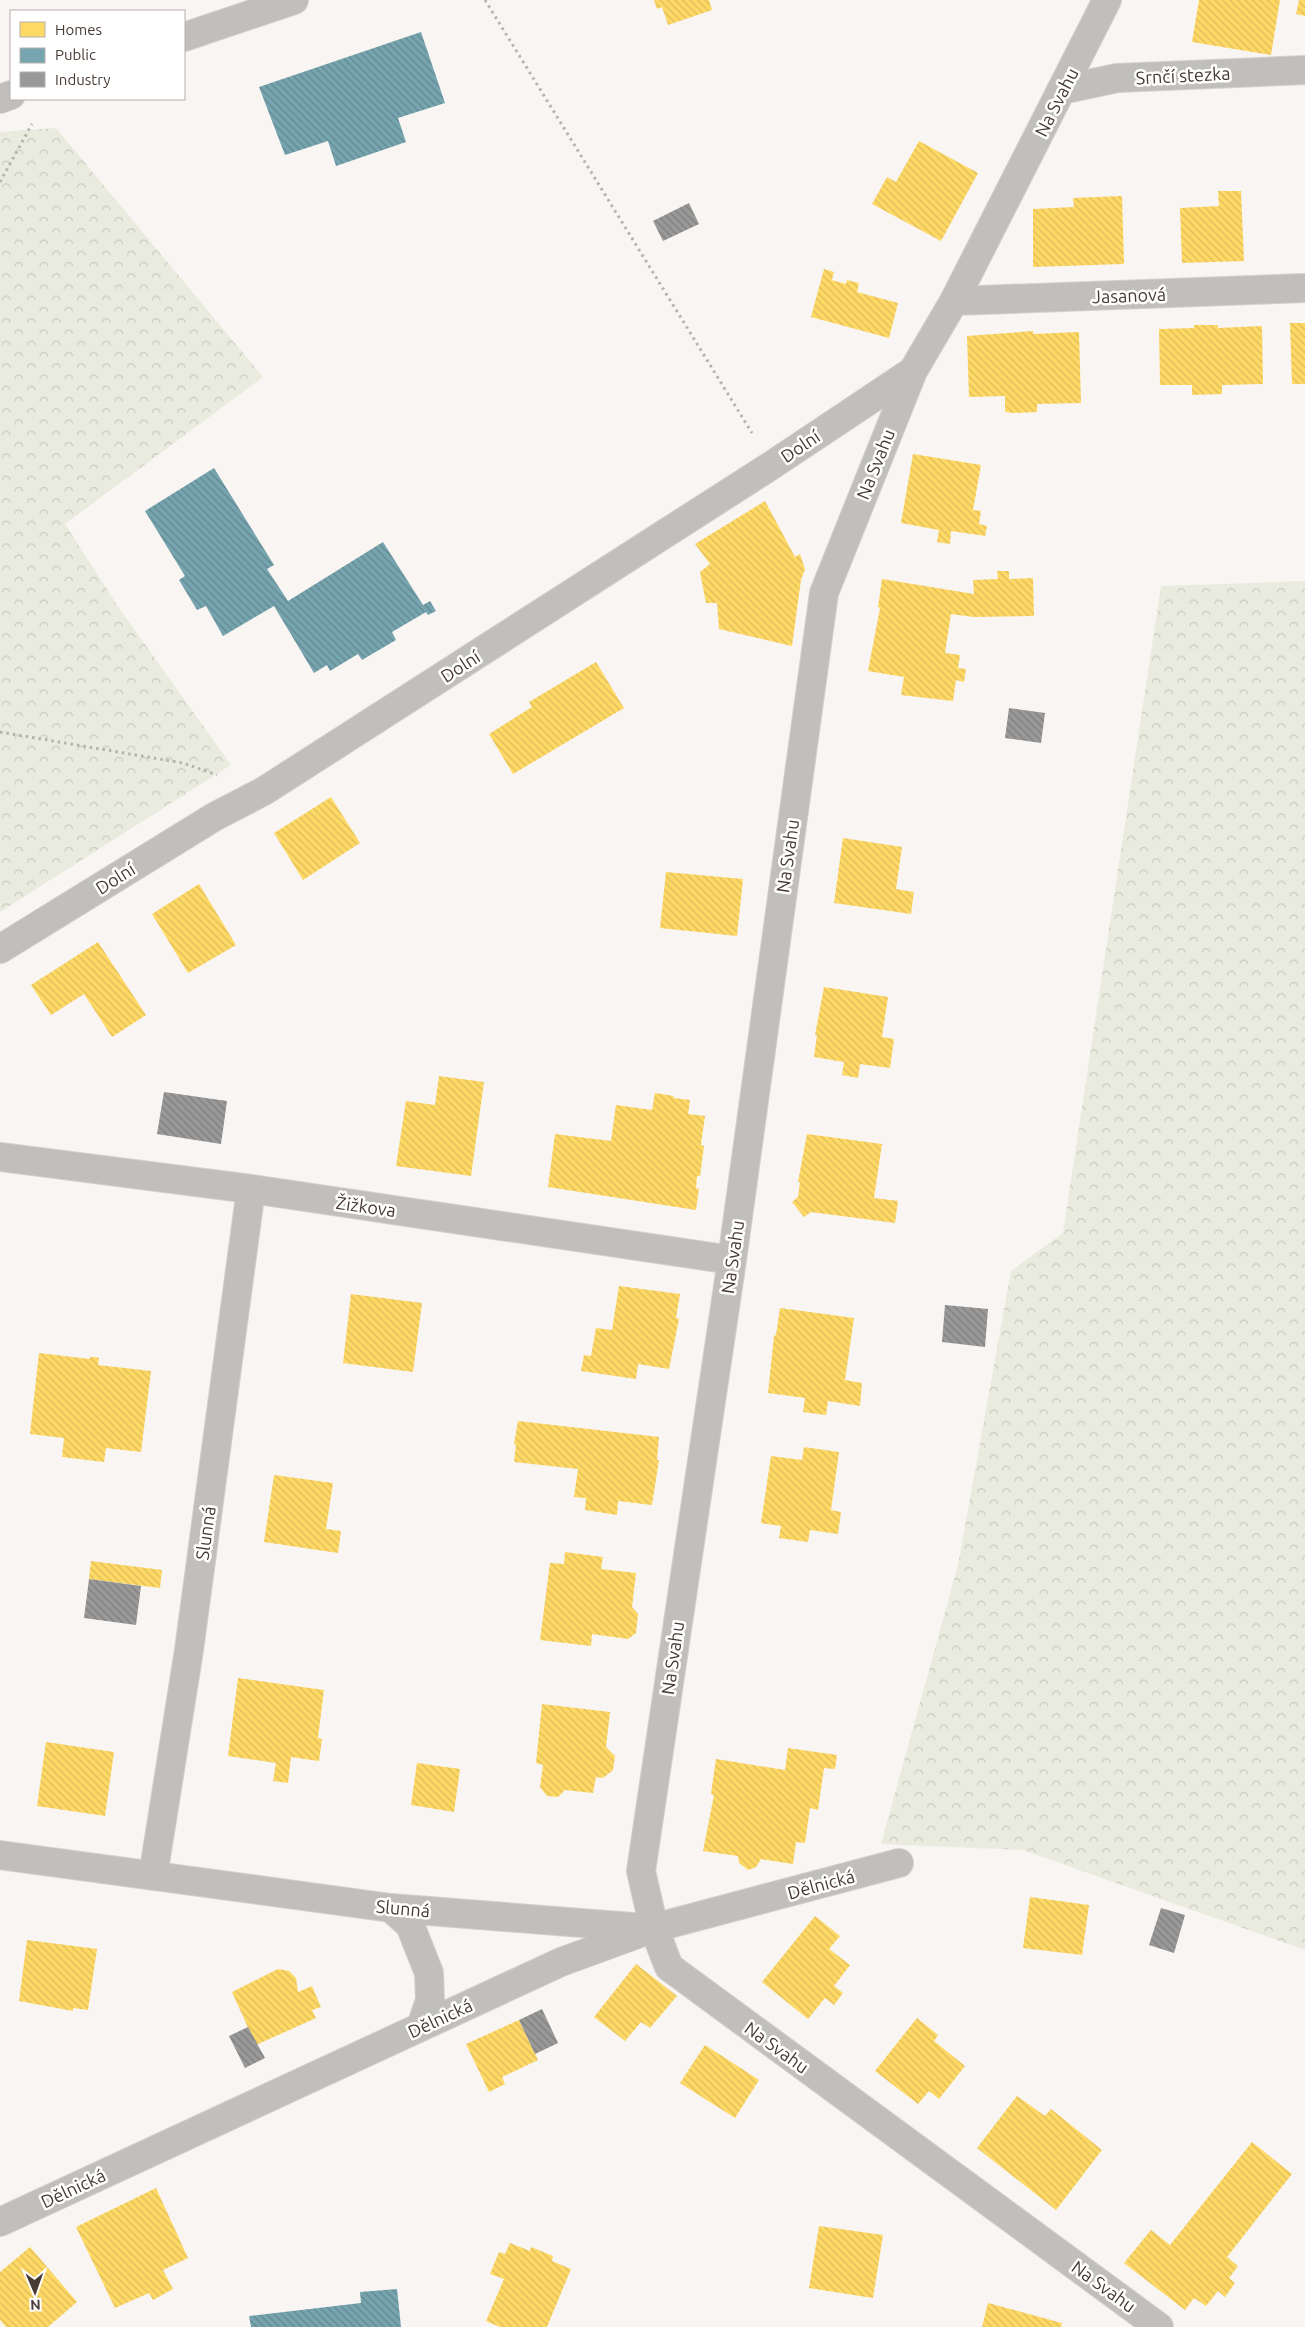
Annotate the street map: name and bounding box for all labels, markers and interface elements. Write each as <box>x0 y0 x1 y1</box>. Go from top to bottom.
legend <box>10 10 185 100</box>
text: Homes <box>55 21 102 38</box>
text: Public <box>55 46 96 63</box>
street label: Srnčí stezka <box>1135 63 1231 87</box>
street label: Na Svahu <box>1030 64 1082 140</box>
text: Industry <box>55 71 110 88</box>
street label: Jasanová <box>1092 284 1166 306</box>
street label: Dolní <box>777 425 824 466</box>
street label: Na Svahu <box>852 426 898 502</box>
street label: Dolní <box>437 646 484 686</box>
street label: Na Svahu <box>772 818 802 894</box>
street label: Dolní <box>92 858 139 898</box>
street label: Žižkova <box>335 1191 397 1220</box>
street label: Na Svahu <box>717 1219 747 1295</box>
street label: Slunná <box>191 1505 219 1561</box>
street label: Na Svahu <box>657 1620 687 1696</box>
street label: Dělnická <box>785 1865 857 1903</box>
street label: Slunná <box>375 1896 431 1920</box>
street label: Dělnická <box>405 1994 475 2042</box>
street label: Na Svahu <box>741 2017 813 2077</box>
street label: Dělnická <box>38 2164 108 2212</box>
street label: Na Svahu <box>1068 2256 1140 2316</box>
north arrow <box>10 2267 60 2317</box>
text: N <box>30 2297 41 2313</box>

